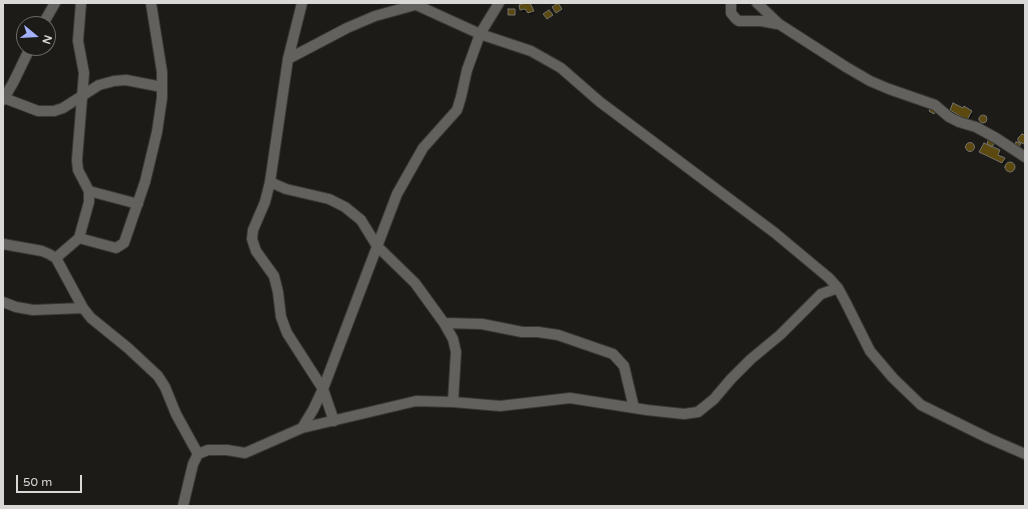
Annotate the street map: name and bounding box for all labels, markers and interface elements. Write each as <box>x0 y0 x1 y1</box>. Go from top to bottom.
north arrow <box>16 16 56 56</box>
text: N <box>39 33 54 46</box>
scale bar <box>18 467 84 493</box>
text: 50 m <box>23 475 52 489</box>

